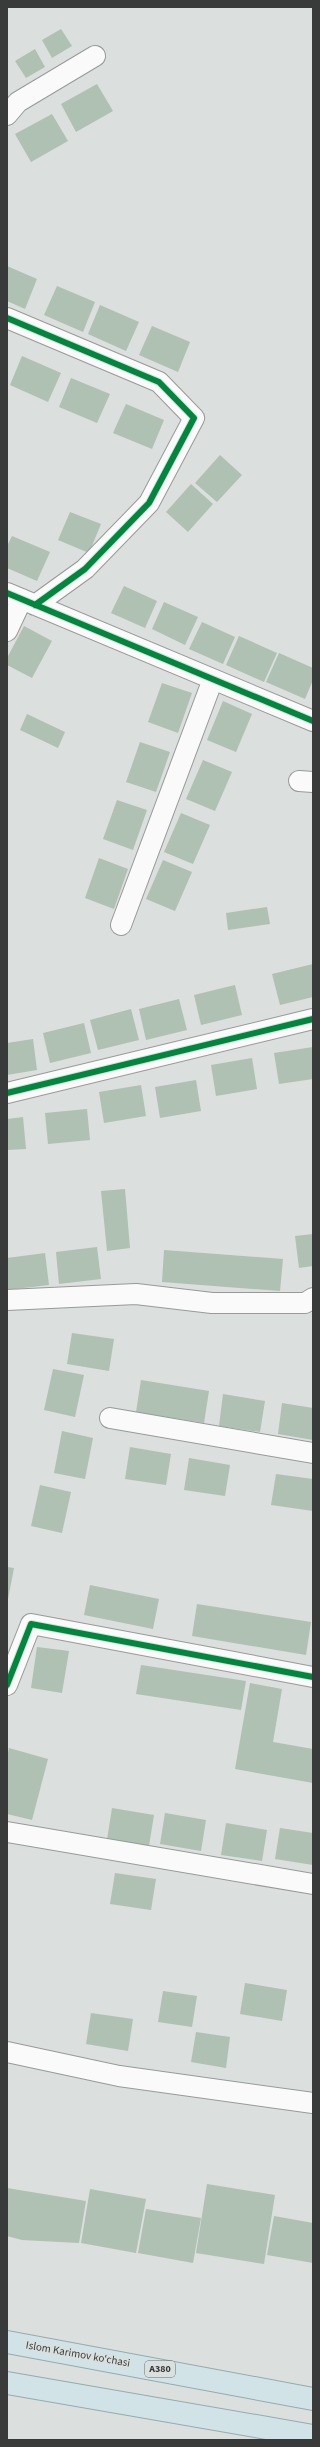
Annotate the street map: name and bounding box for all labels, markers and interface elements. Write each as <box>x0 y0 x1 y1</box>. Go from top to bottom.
street label: Islom Karimov ko‘chasi <box>25 2337 131 2371</box>
road number: A380 <box>145 2361 175 2377</box>

